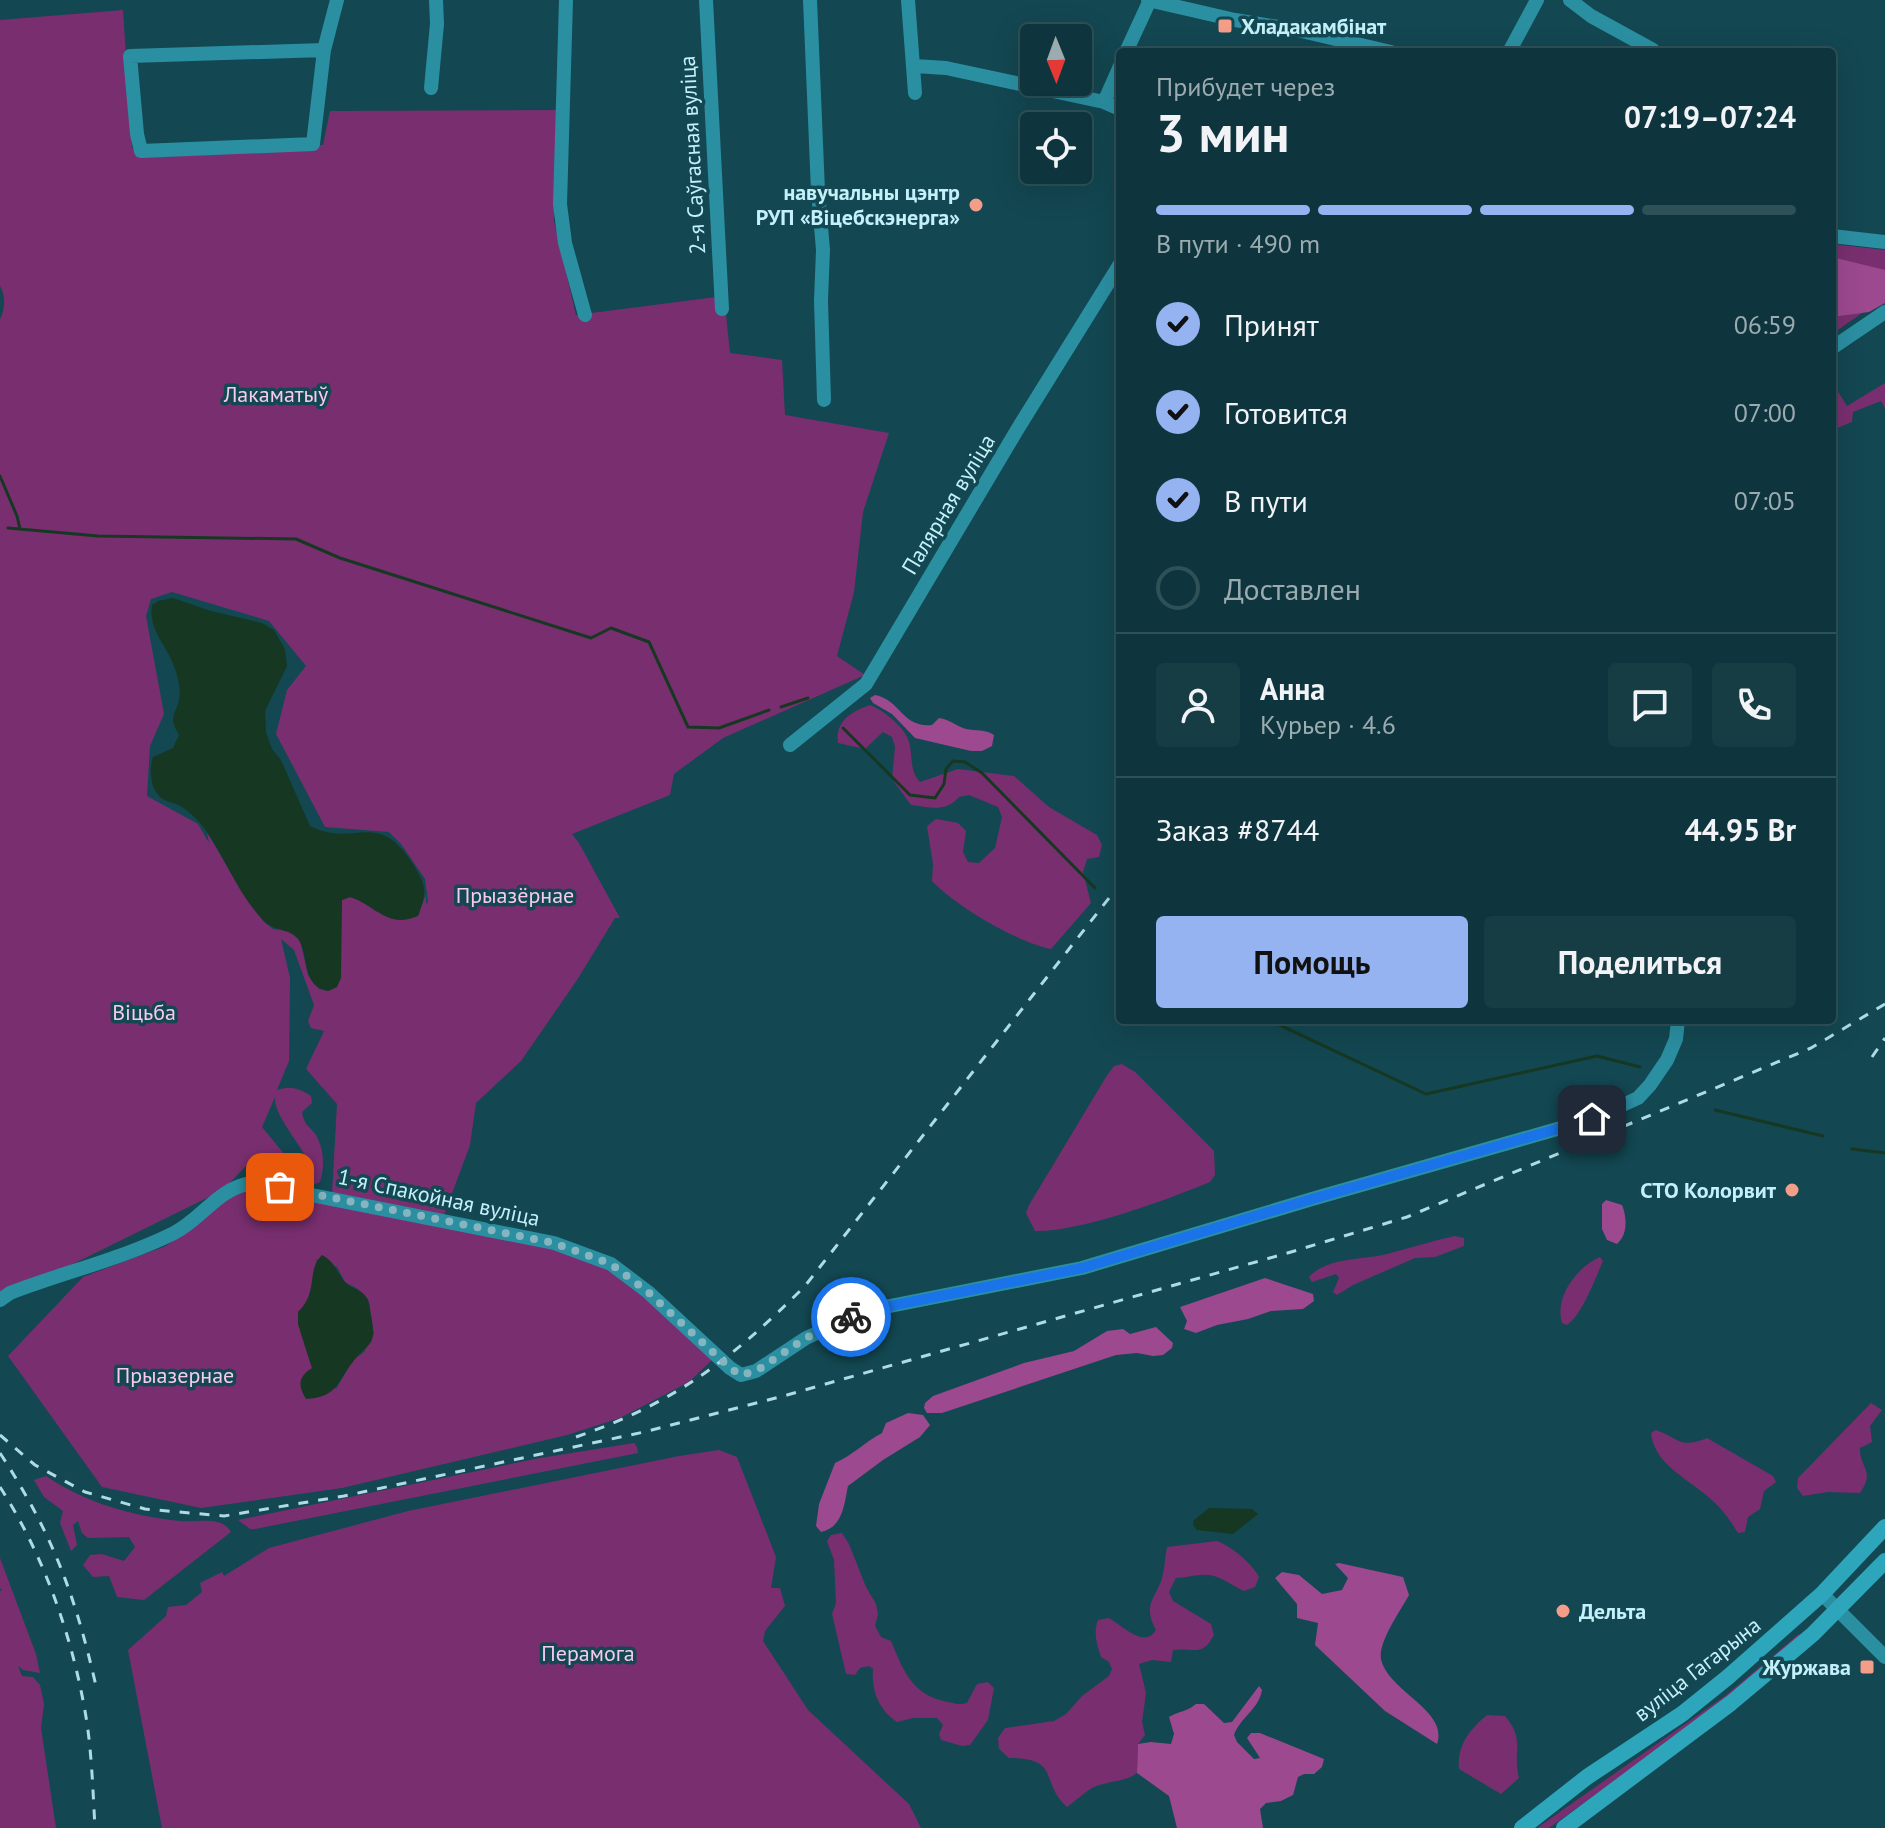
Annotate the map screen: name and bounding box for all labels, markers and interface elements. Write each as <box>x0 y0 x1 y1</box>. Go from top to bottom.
place label: Хладакамбінат <box>1241 12 1387 40</box>
marker: Хладакамбінат <box>1216 17 1234 35</box>
north arrow <box>1020 24 1092 96</box>
map controls <box>1020 24 1092 184</box>
street label: 2-я Саўгасная вуліца <box>673 55 711 255</box>
text: Прибудет через <box>1156 70 1335 103</box>
text: 07:19–07:24 <box>1624 97 1796 136</box>
text: 3 мин <box>1156 99 1290 166</box>
button: locate <box>1020 112 1092 184</box>
place label: навучальны цэнтр РУП «Віцебскэнерга» <box>756 178 960 231</box>
marker: навучальны цэнтр РУП «Віцебскэнерга» <box>967 196 985 214</box>
text: В пути · 490 m <box>1156 227 1320 260</box>
icon: check <box>1156 302 1200 346</box>
text: Принят <box>1224 305 1319 344</box>
text: 06:59 <box>1734 308 1796 341</box>
park label: Лакаматыў <box>223 380 329 408</box>
icon: check <box>1156 390 1200 434</box>
text: Готовится <box>1224 393 1348 432</box>
text: 07:00 <box>1734 396 1796 429</box>
street label: Палярная вуліца <box>895 429 1001 579</box>
icon: check <box>1156 478 1200 522</box>
text: В пути <box>1224 481 1308 520</box>
text: 07:05 <box>1734 484 1796 517</box>
text: Доставлен <box>1224 569 1361 608</box>
button: person <box>1156 663 1240 747</box>
button: chat <box>1608 663 1692 747</box>
button: phone <box>1712 663 1796 747</box>
text: Анна <box>1260 669 1325 708</box>
text: Курьер · 4.6 <box>1260 708 1396 741</box>
text: Заказ #8744 <box>1156 810 1319 849</box>
text: 44.95 Br <box>1685 810 1796 849</box>
park label: Прыазёрнае <box>456 881 574 909</box>
button: Помощь <box>1156 916 1468 1008</box>
button: Поделиться <box>1484 916 1796 1008</box>
park label: Віцьба <box>112 998 176 1026</box>
pin <box>1558 1085 1626 1153</box>
icon: home <box>1570 1097 1614 1141</box>
pin <box>246 1153 314 1221</box>
street label: 1-я Спакойная вуліца <box>336 1162 542 1232</box>
icon: bag <box>258 1165 302 1209</box>
place label: СТО Колорвит <box>1640 1176 1777 1204</box>
marker: СТО Колорвит <box>1783 1181 1801 1199</box>
courier <box>811 1277 891 1357</box>
icon: bike <box>829 1295 873 1339</box>
park label: Прыазернае <box>116 1361 234 1389</box>
place label: Дельта <box>1579 1597 1646 1625</box>
marker: Дельта <box>1554 1602 1572 1620</box>
street label: вуліца Гагарына <box>1628 1611 1766 1727</box>
park label: Перамога <box>541 1639 635 1667</box>
place label: Журжава <box>1762 1653 1851 1681</box>
marker: Журжава <box>1858 1658 1876 1676</box>

